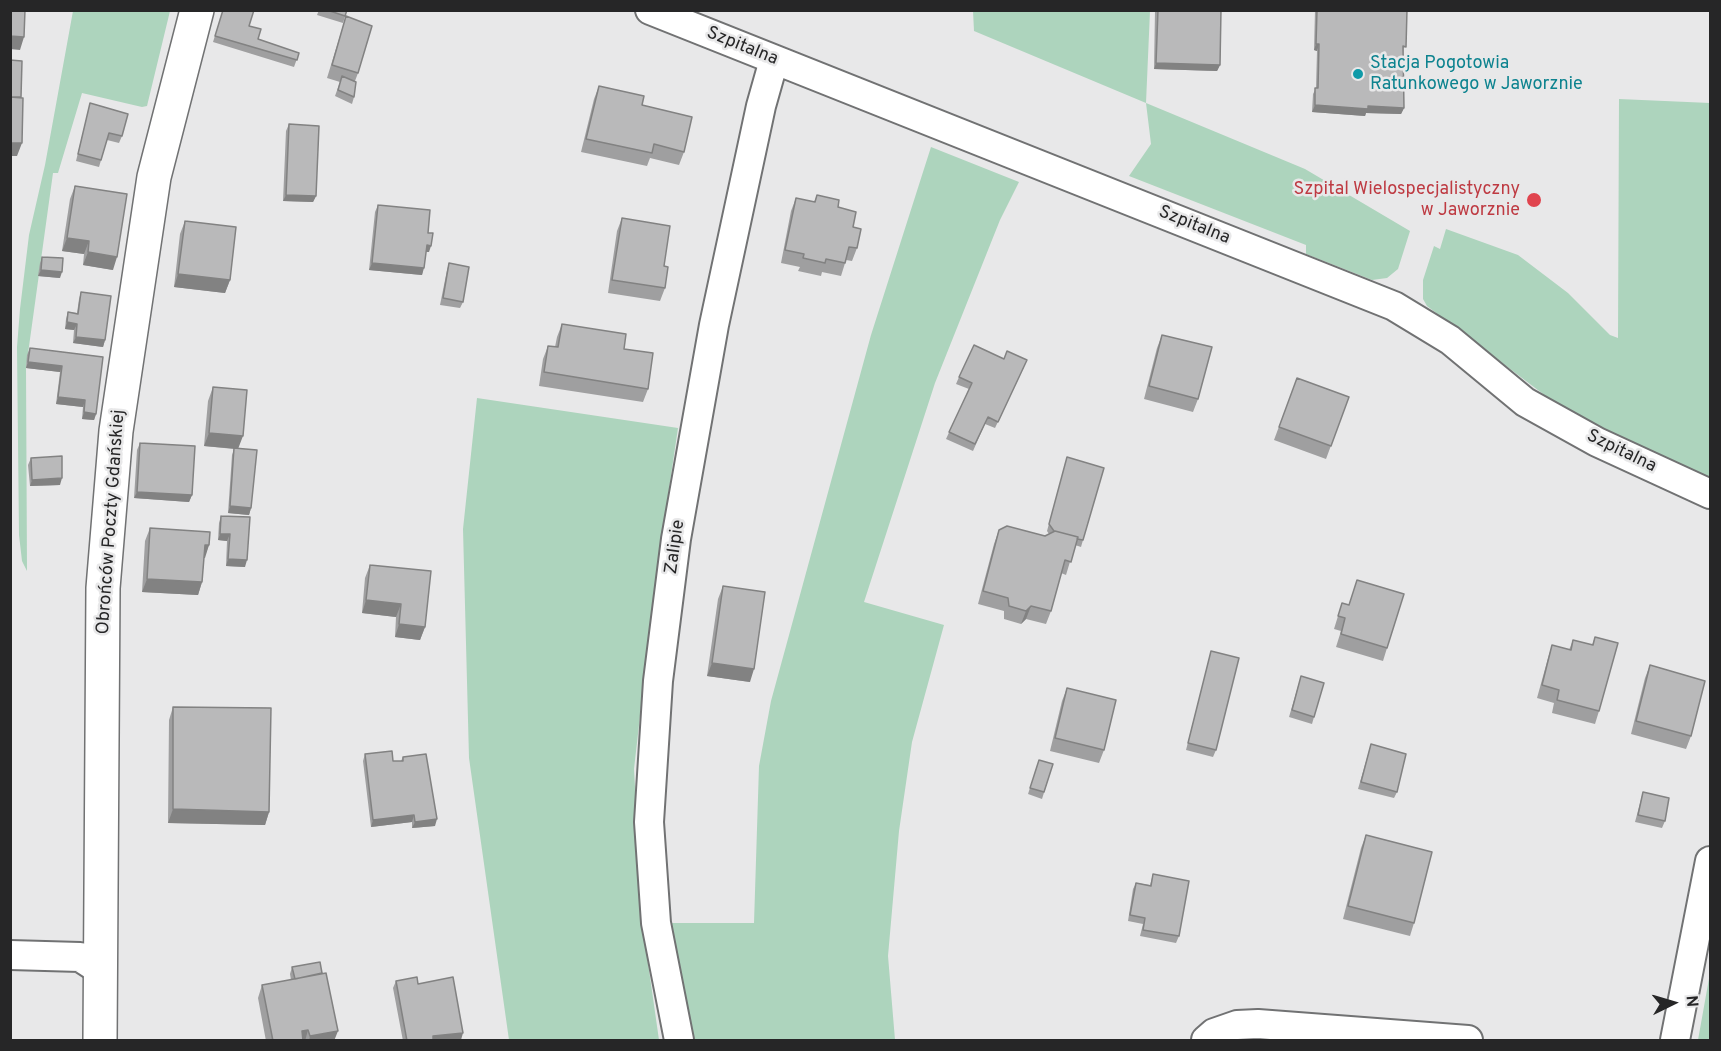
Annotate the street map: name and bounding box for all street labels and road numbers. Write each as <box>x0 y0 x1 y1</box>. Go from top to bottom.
street label: Szpitalna <box>703 23 781 71</box>
street label: Szpitalna <box>1155 202 1233 250</box>
street label: Obrońców Poczty Gdańskiej <box>93 409 131 635</box>
street label: Szpitalna <box>1583 426 1659 478</box>
street label: Zalipie <box>661 518 691 576</box>

